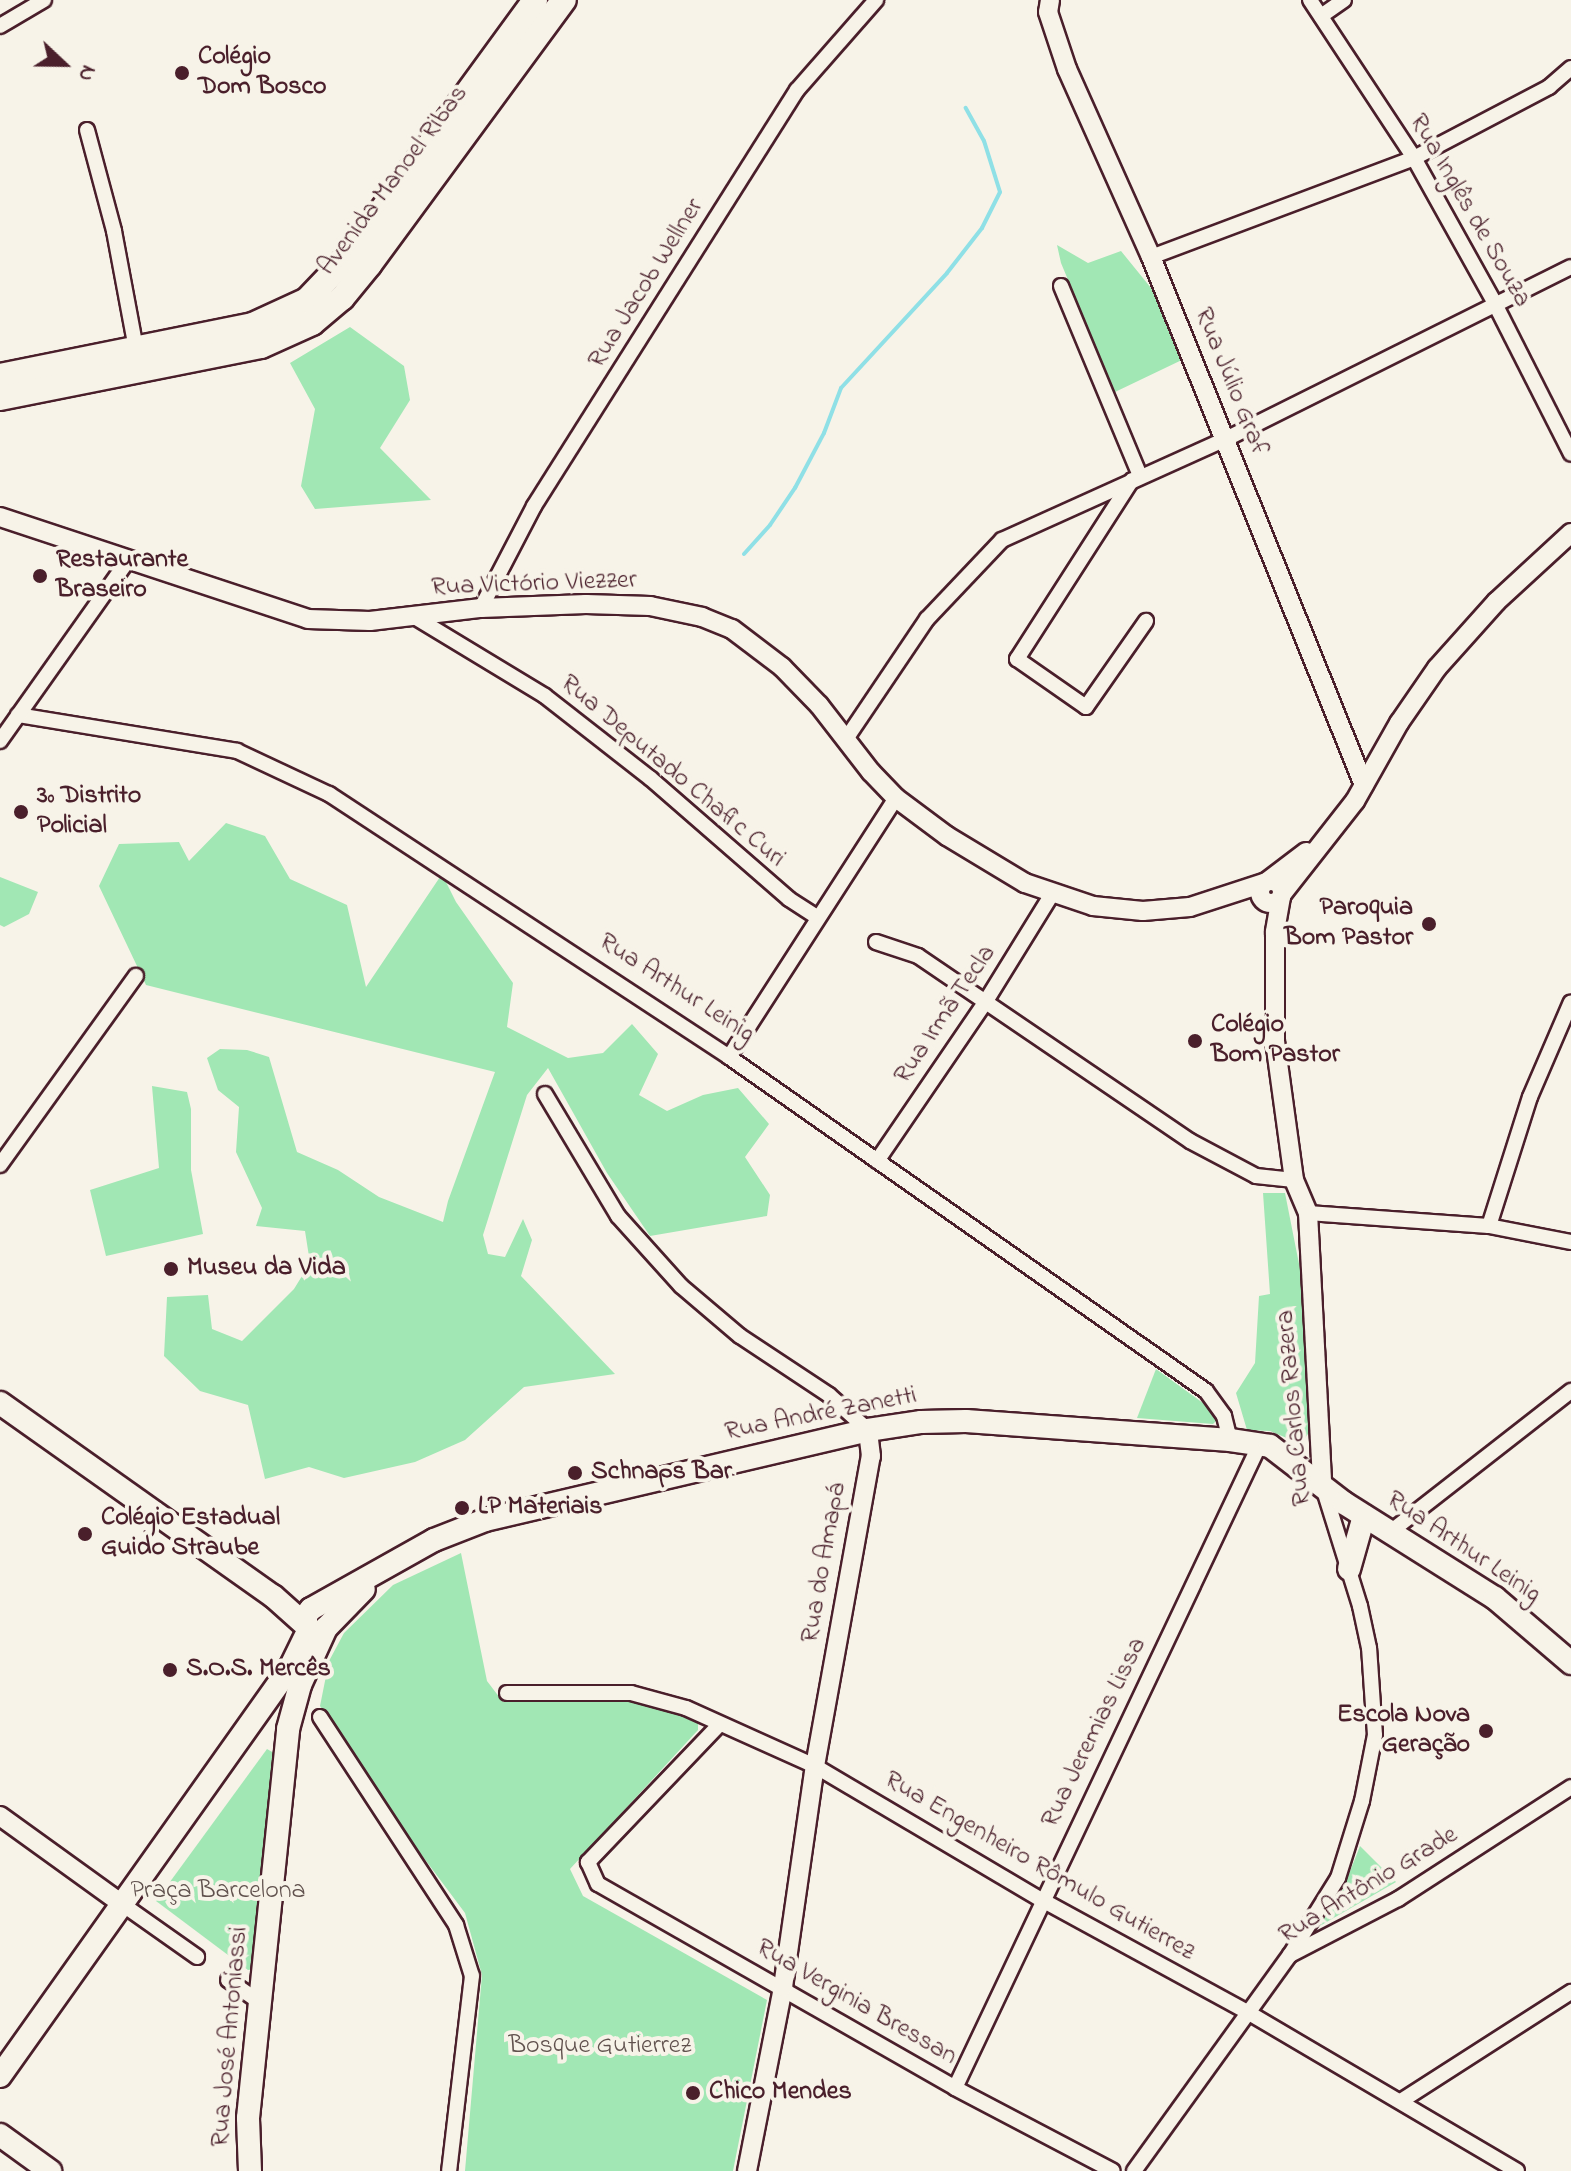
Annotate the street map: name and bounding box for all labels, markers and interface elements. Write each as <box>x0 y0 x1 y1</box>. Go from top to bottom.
north arrow <box>24 24 104 104</box>
place label: Colégio Dom Bosco <box>198 42 327 104</box>
text: N <box>69 60 104 86</box>
marker: Colégio Dom Bosco <box>173 64 191 82</box>
street label: Avenida Manoel Ribas <box>312 80 476 282</box>
street label: Rua Inglês de Souza <box>1401 109 1537 313</box>
street label: Rua Jacob Wellner <box>582 193 712 375</box>
street label: Rua Júlio Graf <box>1186 303 1274 461</box>
place label: Restaurante Braseiro <box>56 545 188 606</box>
street label: Rua Victório Viezzer <box>431 566 637 604</box>
marker: Restaurante Braseiro <box>31 567 49 585</box>
street label: Rua Deputado Chafic Curi <box>553 669 791 875</box>
place label: 3º Distrito Policial <box>37 781 141 842</box>
marker: 3º Distrito Policial <box>12 803 30 821</box>
place label: Paroquia Bom Pastor <box>1284 893 1413 954</box>
marker: Paroquia Bom Pastor <box>1420 915 1438 933</box>
street label: Rua Arthur Leinig <box>592 927 760 1051</box>
street label: Rua Irmã Tecla <box>888 940 1004 1090</box>
place label: Colégio Bom Pastor <box>1211 1010 1340 1072</box>
marker: Colégio Bom Pastor <box>1186 1032 1204 1050</box>
place label: Museu da Vida <box>187 1253 346 1285</box>
marker: Museu da Vida <box>162 1260 180 1278</box>
street label: Rua Carlos Razera <box>1271 1309 1319 1507</box>
street label: Rua André Zanetti <box>722 1381 920 1449</box>
place label: Schnaps Bar <box>591 1457 732 1489</box>
marker: Schnaps Bar <box>566 1464 584 1482</box>
street label: Rua do Amapá <box>796 1481 854 1645</box>
street label: Rua Arthur Leinig <box>1380 1485 1546 1611</box>
place label: LP Materiais <box>478 1492 603 1524</box>
marker: LP Materiais <box>453 1499 471 1517</box>
place label: Colégio Estadual Guido Straube <box>101 1503 280 1564</box>
marker: Colégio Estadual Guido Straube <box>76 1525 94 1543</box>
street label: Rua Jeremias Lissa <box>1036 1633 1154 1833</box>
place label: S.O.S. Mercês <box>186 1654 331 1686</box>
marker: S.O.S. Mercês <box>161 1661 179 1679</box>
place label: Escola Nova Geração <box>1337 1700 1470 1762</box>
marker: Escola Nova Geração <box>1477 1722 1495 1740</box>
street label: Rua Engenheiro Rômulo Gutierrez <box>878 1765 1200 1969</box>
street label: Rua Antônio Grade <box>1274 1820 1464 1952</box>
park label: Praça Barcelona <box>130 1876 306 1908</box>
street label: Rua José Antoniassi <box>206 1926 256 2148</box>
street label: Rua Verginia Bressan <box>750 1933 962 2073</box>
park label: Bosque Gutierrez <box>509 2031 691 2063</box>
place label: Chico Mendes <box>709 2077 852 2109</box>
marker: Chico Mendes <box>684 2084 702 2102</box>

